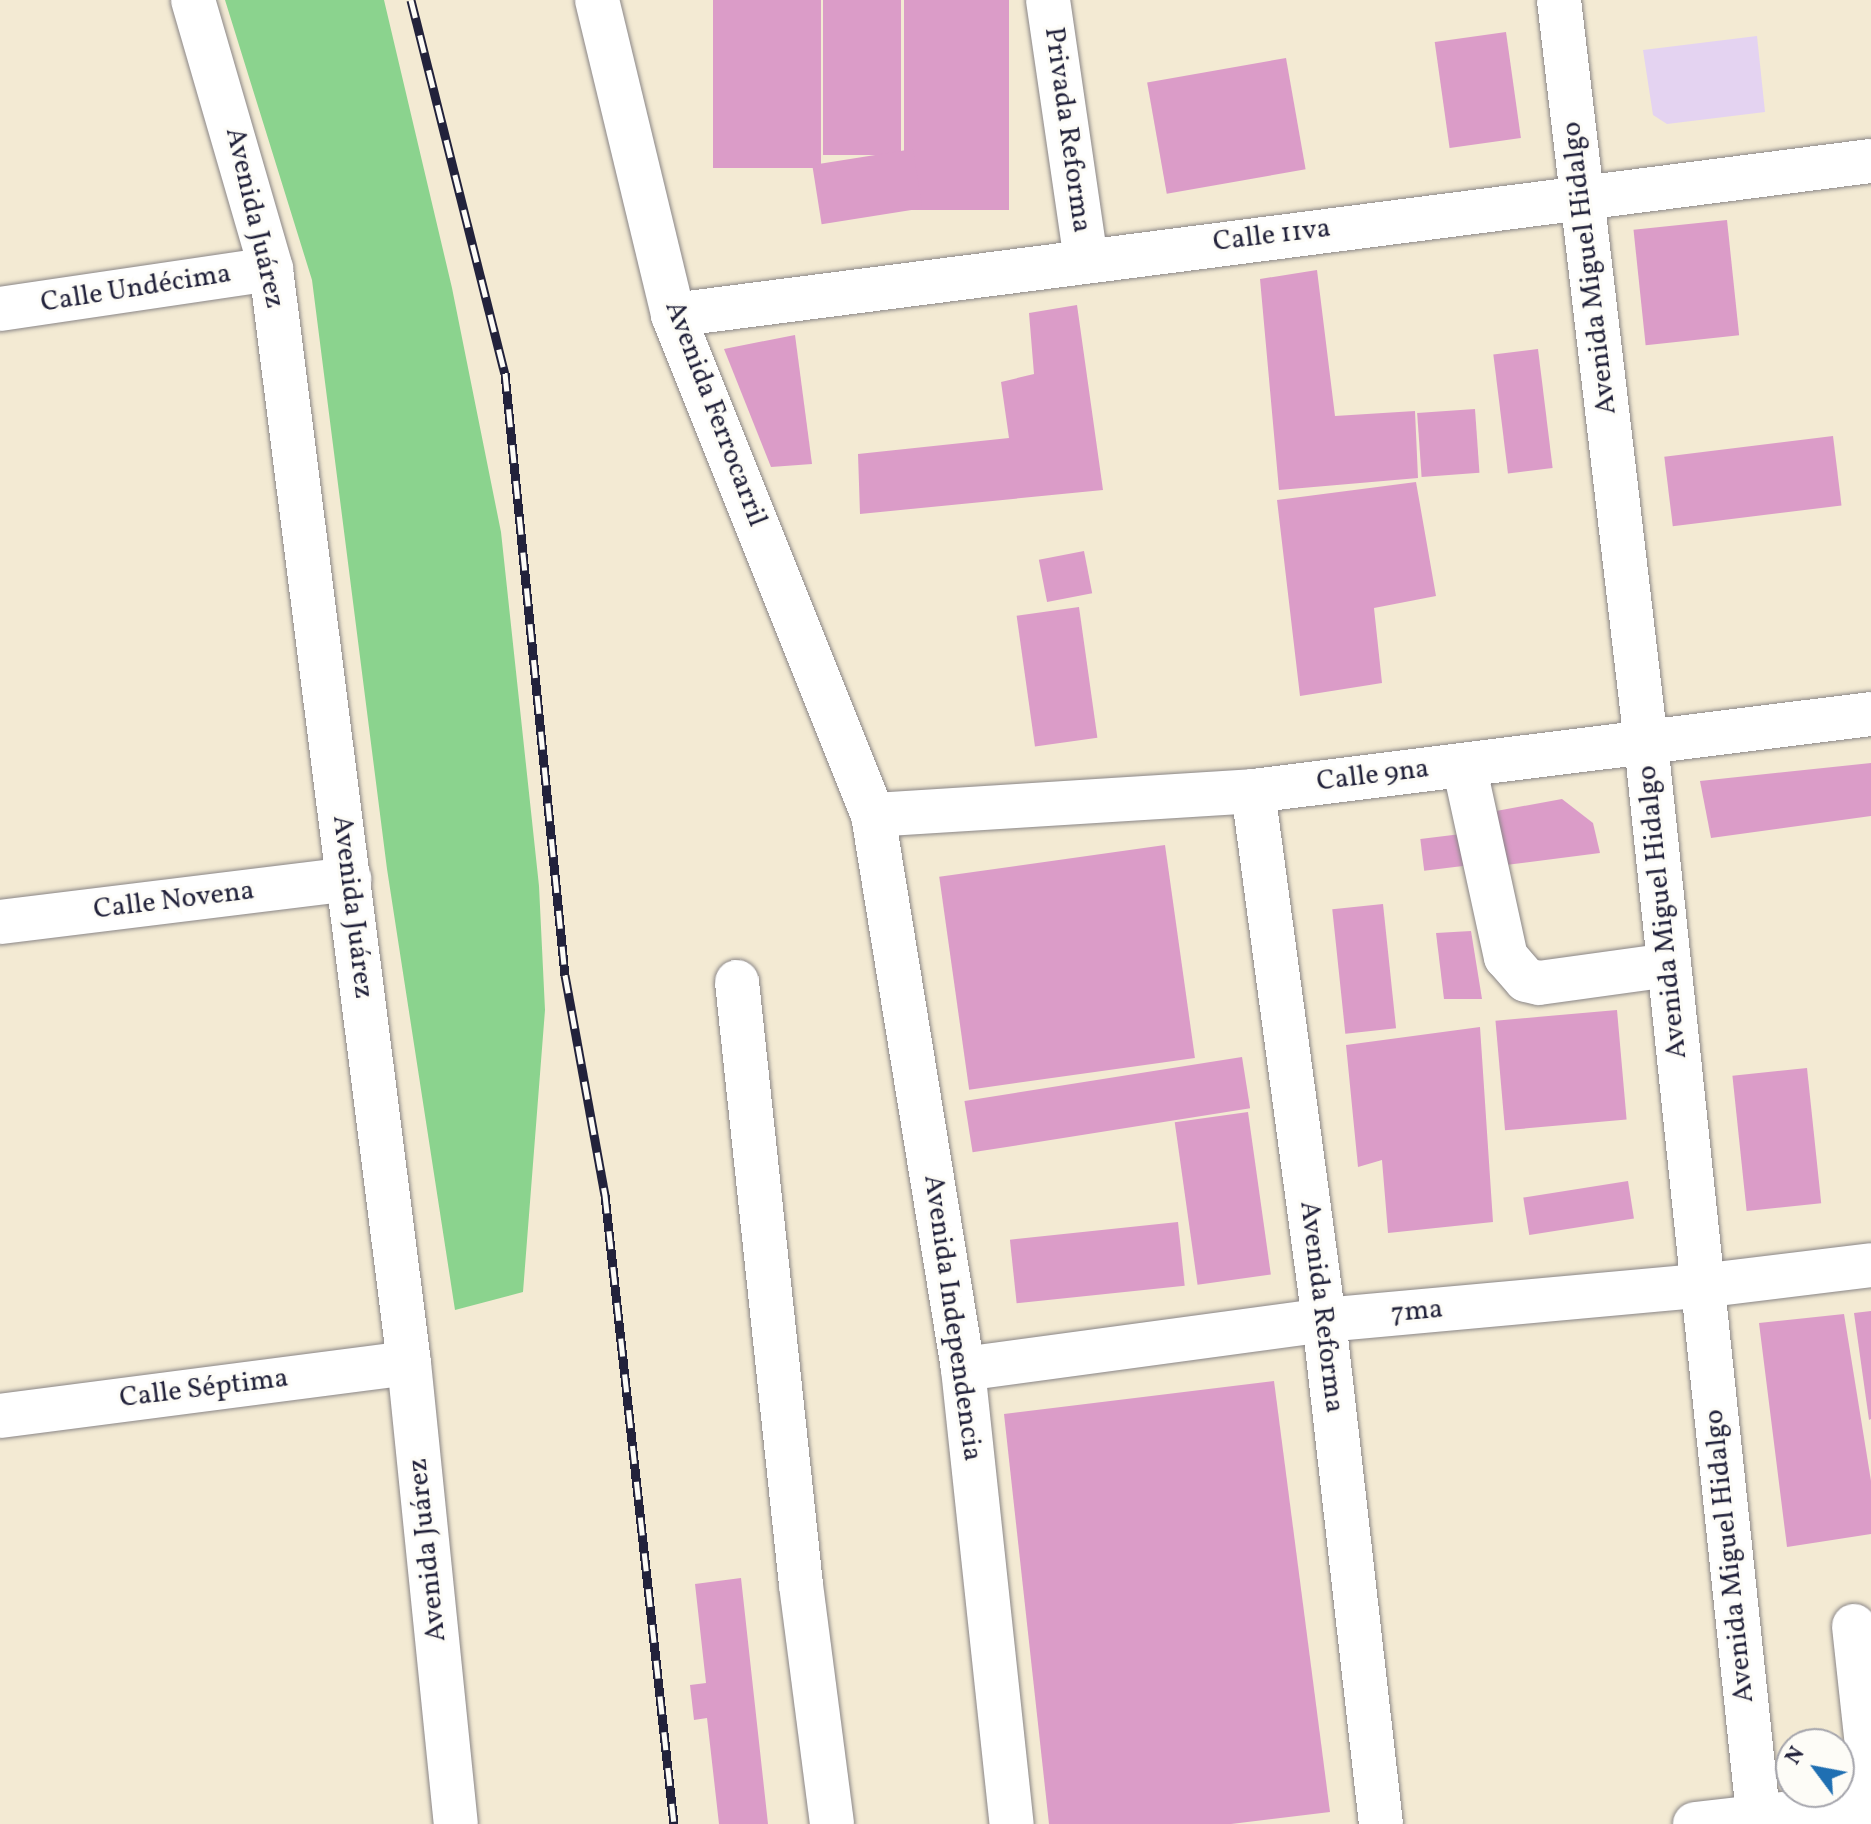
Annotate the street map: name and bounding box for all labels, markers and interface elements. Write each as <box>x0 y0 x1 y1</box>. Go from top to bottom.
street label: Privada Reforma <box>1036 25 1098 235</box>
street label: Avenida Miguel Hidalgo <box>1555 120 1625 416</box>
street label: Avenida Juárez <box>217 124 291 312</box>
street label: Calle 11va <box>1211 212 1333 260</box>
street label: Calle Undécima <box>38 257 234 321</box>
street label: Avenida Ferrocarril <box>656 296 774 532</box>
street label: Calle 9na <box>1315 752 1431 800</box>
street label: Avenida Miguel Hidalgo <box>1631 764 1695 1060</box>
street label: Avenida Juárez <box>324 814 380 1000</box>
street label: Calle Novena <box>92 874 256 928</box>
street label: Avenida Independencia <box>915 1173 989 1463</box>
street label: Avenida Reforma <box>1291 1199 1351 1415</box>
street label: 7ma <box>1389 1293 1445 1331</box>
street label: Calle Séptima <box>118 1362 290 1416</box>
street label: Avenida Miguel Hidalgo <box>1698 1408 1762 1704</box>
street label: Avenida Juárez <box>402 1457 454 1643</box>
north arrow <box>1775 1728 1855 1808</box>
text: N <box>1779 1741 1813 1771</box>

